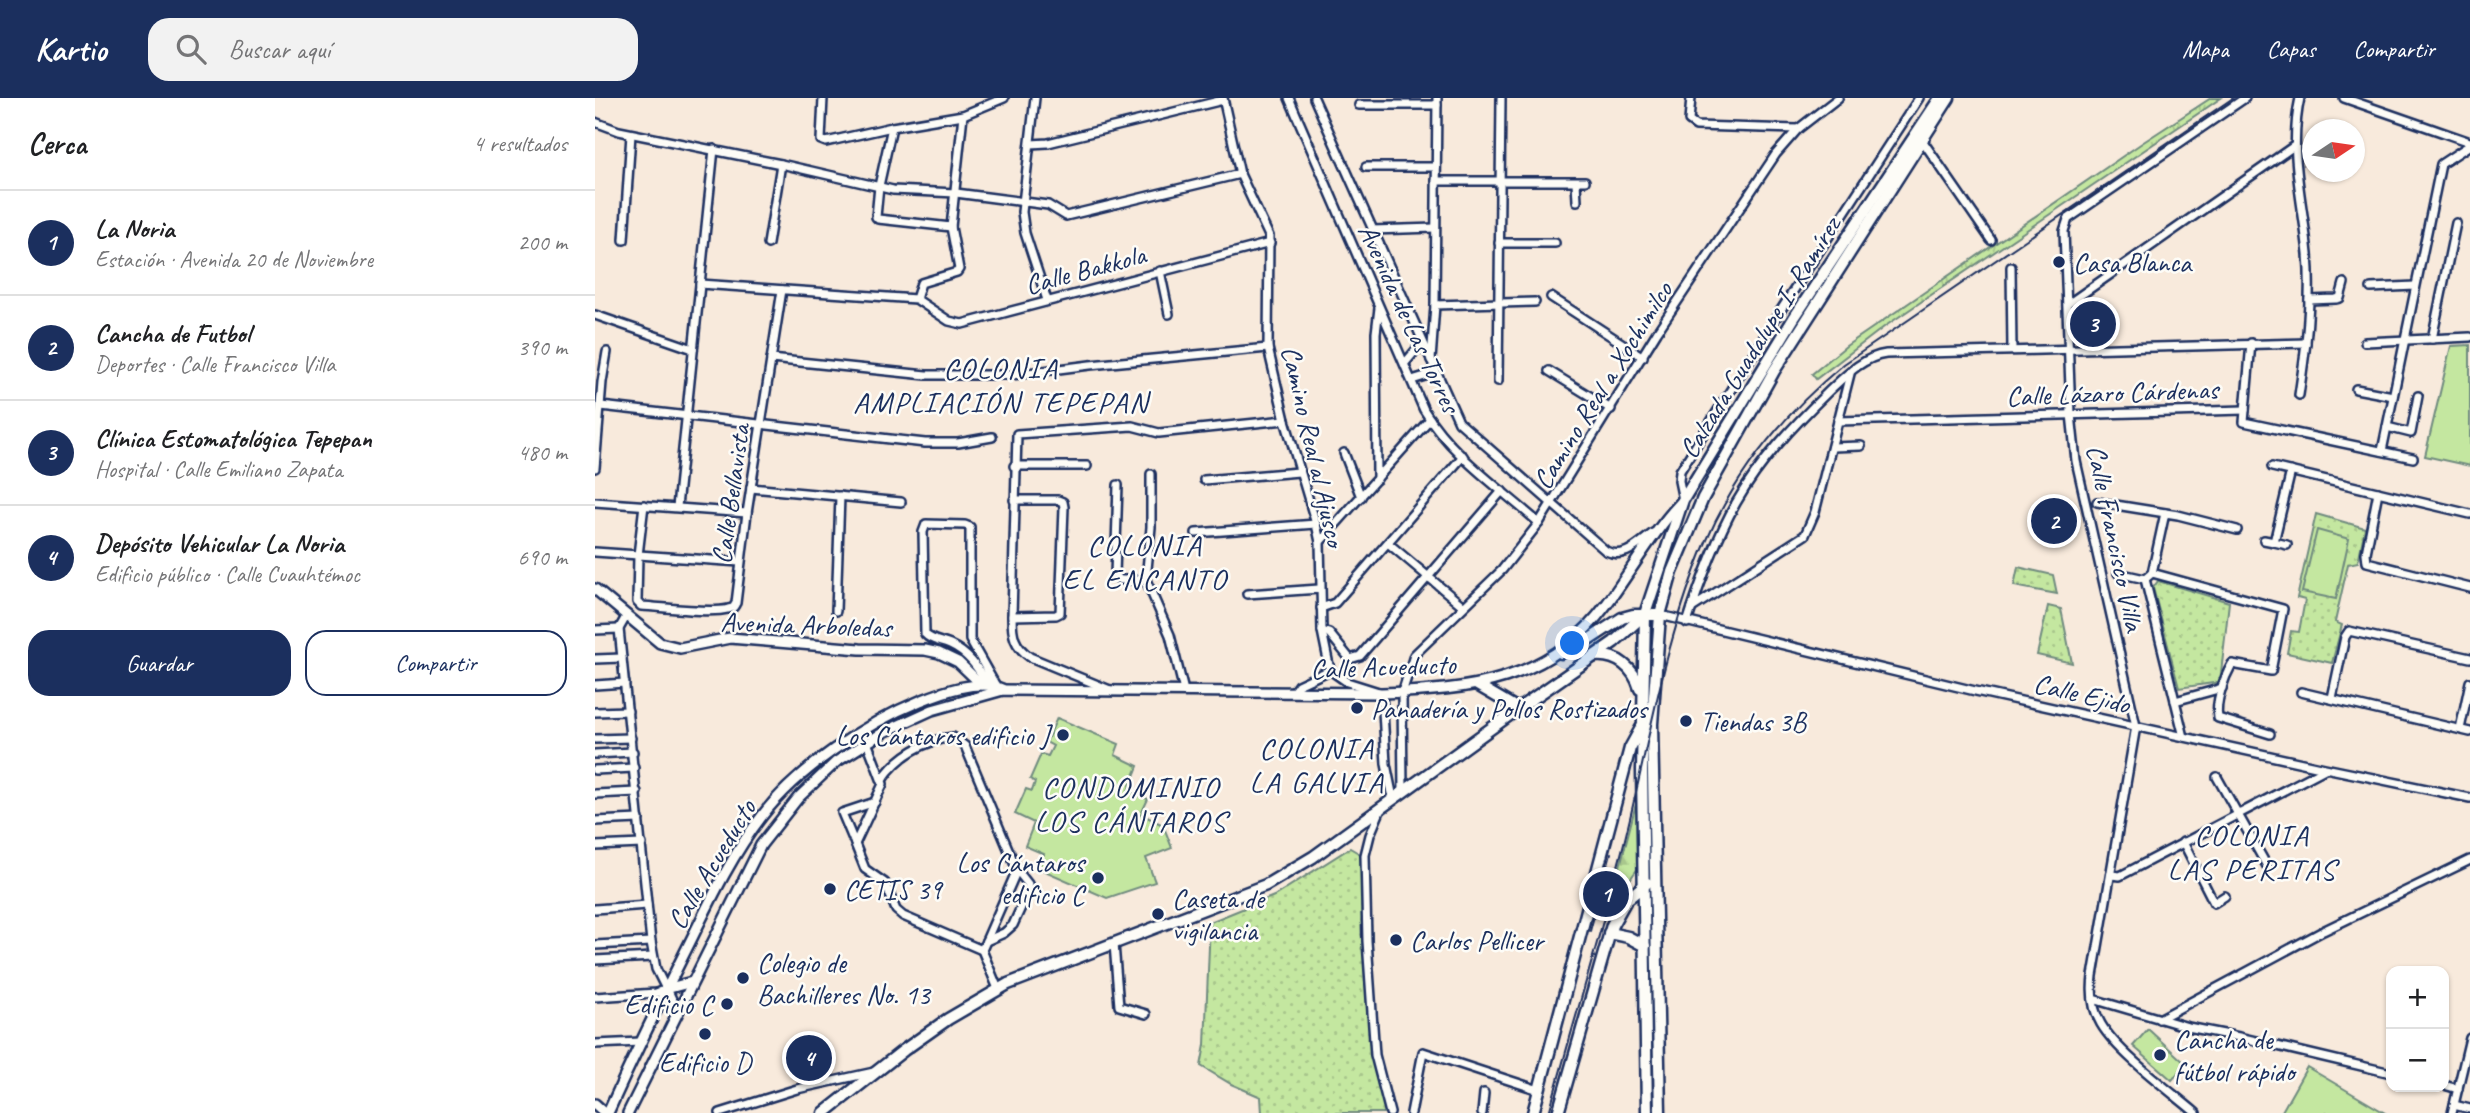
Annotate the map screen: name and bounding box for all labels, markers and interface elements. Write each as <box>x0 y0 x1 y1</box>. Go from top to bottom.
search box <box>148 18 638 81</box>
text: Kartio <box>35 28 106 70</box>
icon: search <box>172 30 210 68</box>
text: Buscar aquí <box>228 33 330 66</box>
text: Mapa <box>2182 34 2229 64</box>
text: Capas <box>2267 34 2315 64</box>
text: Compartir <box>2353 34 2435 64</box>
north arrow <box>2302 119 2365 182</box>
text: Cerca <box>28 125 86 163</box>
text: 4 resultados <box>473 129 567 158</box>
street label: Calzada Guadalupe I. Ramírez <box>1671 208 1849 464</box>
text: La Noria <box>95 212 174 245</box>
street label: Avenida de Las Torres <box>1350 218 1470 421</box>
text: 1 <box>46 228 56 257</box>
text: 200 m <box>518 228 567 257</box>
street label: Calle Bakkola <box>1021 236 1151 302</box>
text: Estación · Avenida 20 de Noviembre <box>95 245 373 274</box>
place label: Casa Blanca <box>2073 245 2193 280</box>
marker: Casa Blanca <box>2051 254 2067 270</box>
street label: Camino Real a Xochimilco <box>1525 273 1681 495</box>
pin: 3 <box>2070 298 2116 350</box>
text: Cancha de Futbol <box>95 317 250 350</box>
text: 2 <box>46 333 56 362</box>
text: 390 m <box>518 333 567 362</box>
street label: Camino Real al Ajusco <box>1273 342 1354 553</box>
district label: COLONIA AMPLIACIÓN TEPEPAN <box>853 349 1152 421</box>
text: Deportes · Calle Francisco Villa <box>95 350 335 379</box>
street label: Calle Lázaro Cárdenas <box>2006 371 2221 414</box>
street label: Calle Bellavista <box>703 419 758 566</box>
text: Clínica Estomatológica Tepepan <box>95 422 372 455</box>
text: 3 <box>46 438 56 467</box>
text: 480 m <box>518 438 567 467</box>
street label: Calle Francisco Villa <box>2079 442 2153 636</box>
text: Hospital · Calle Emiliano Zapata <box>95 455 342 484</box>
pin: 2 <box>2031 495 2077 547</box>
district label: COLONIA EL ENCANTO <box>1063 526 1229 598</box>
text: Depósito Vehicular La Noria <box>95 527 344 560</box>
text: 4 <box>46 543 56 572</box>
text: 690 m <box>518 543 567 572</box>
text: Edificio público · Calle Cuauhtémoc <box>95 560 360 589</box>
street label: Avenida Arboledas <box>720 604 895 645</box>
your location <box>1555 626 1589 660</box>
button: Guardar <box>28 630 291 696</box>
button: Compartir <box>305 630 567 696</box>
street label: Calle Acueducto <box>1310 646 1458 687</box>
street label: Calle Ejido <box>2030 665 2135 722</box>
place label: Panadería y Pollos Rostizados <box>1371 691 1649 726</box>
marker: Panadería y Pollos Rostizados <box>1349 700 1365 716</box>
place label: Tiendas 3B <box>1700 704 1808 739</box>
marker: Tiendas 3B <box>1678 713 1694 729</box>
place label: Los Cántaros edificio J <box>836 718 1053 753</box>
marker: Los Cántaros edificio J <box>1055 727 1071 743</box>
district label: COLONIA LA GALVIA <box>1250 729 1384 801</box>
district label: CONDOMINIO LOS CÁNTAROS <box>1035 768 1231 840</box>
street label: Calle Acueducto <box>659 791 765 935</box>
district label: COLONIA LAS PERITAS <box>2167 816 2340 888</box>
place label: Los Cántaros edificio C <box>957 845 1087 912</box>
pin: 1 <box>1583 868 1629 920</box>
marker: Los Cántaros edificio C <box>1090 870 1106 886</box>
place label: CETIS 39 <box>844 872 944 907</box>
marker: CETIS 39 <box>822 881 838 897</box>
place label: Caseta de vigilancia <box>1172 881 1266 948</box>
marker: Caseta de vigilancia <box>1150 906 1166 922</box>
place label: Carlos Pellicer <box>1410 923 1546 958</box>
marker: Carlos Pellicer <box>1388 932 1404 948</box>
place label: Colegio de Bachilleres No. 13 <box>757 945 932 1012</box>
map controls <box>2386 966 2449 1092</box>
button: + <box>2386 966 2449 1029</box>
marker: Colegio de Bachilleres No. 13 <box>735 970 751 986</box>
place label: Edificio C <box>624 987 716 1022</box>
marker: Edificio C <box>719 996 735 1012</box>
place label: Cancha de fútbol rápido <box>2174 1022 2297 1089</box>
marker: Edificio D <box>697 1026 713 1042</box>
button: − <box>2386 1029 2449 1092</box>
pin: 4 <box>786 1032 832 1084</box>
place label: Edificio D <box>659 1045 754 1080</box>
marker: Cancha de fútbol rápido <box>2152 1047 2168 1063</box>

